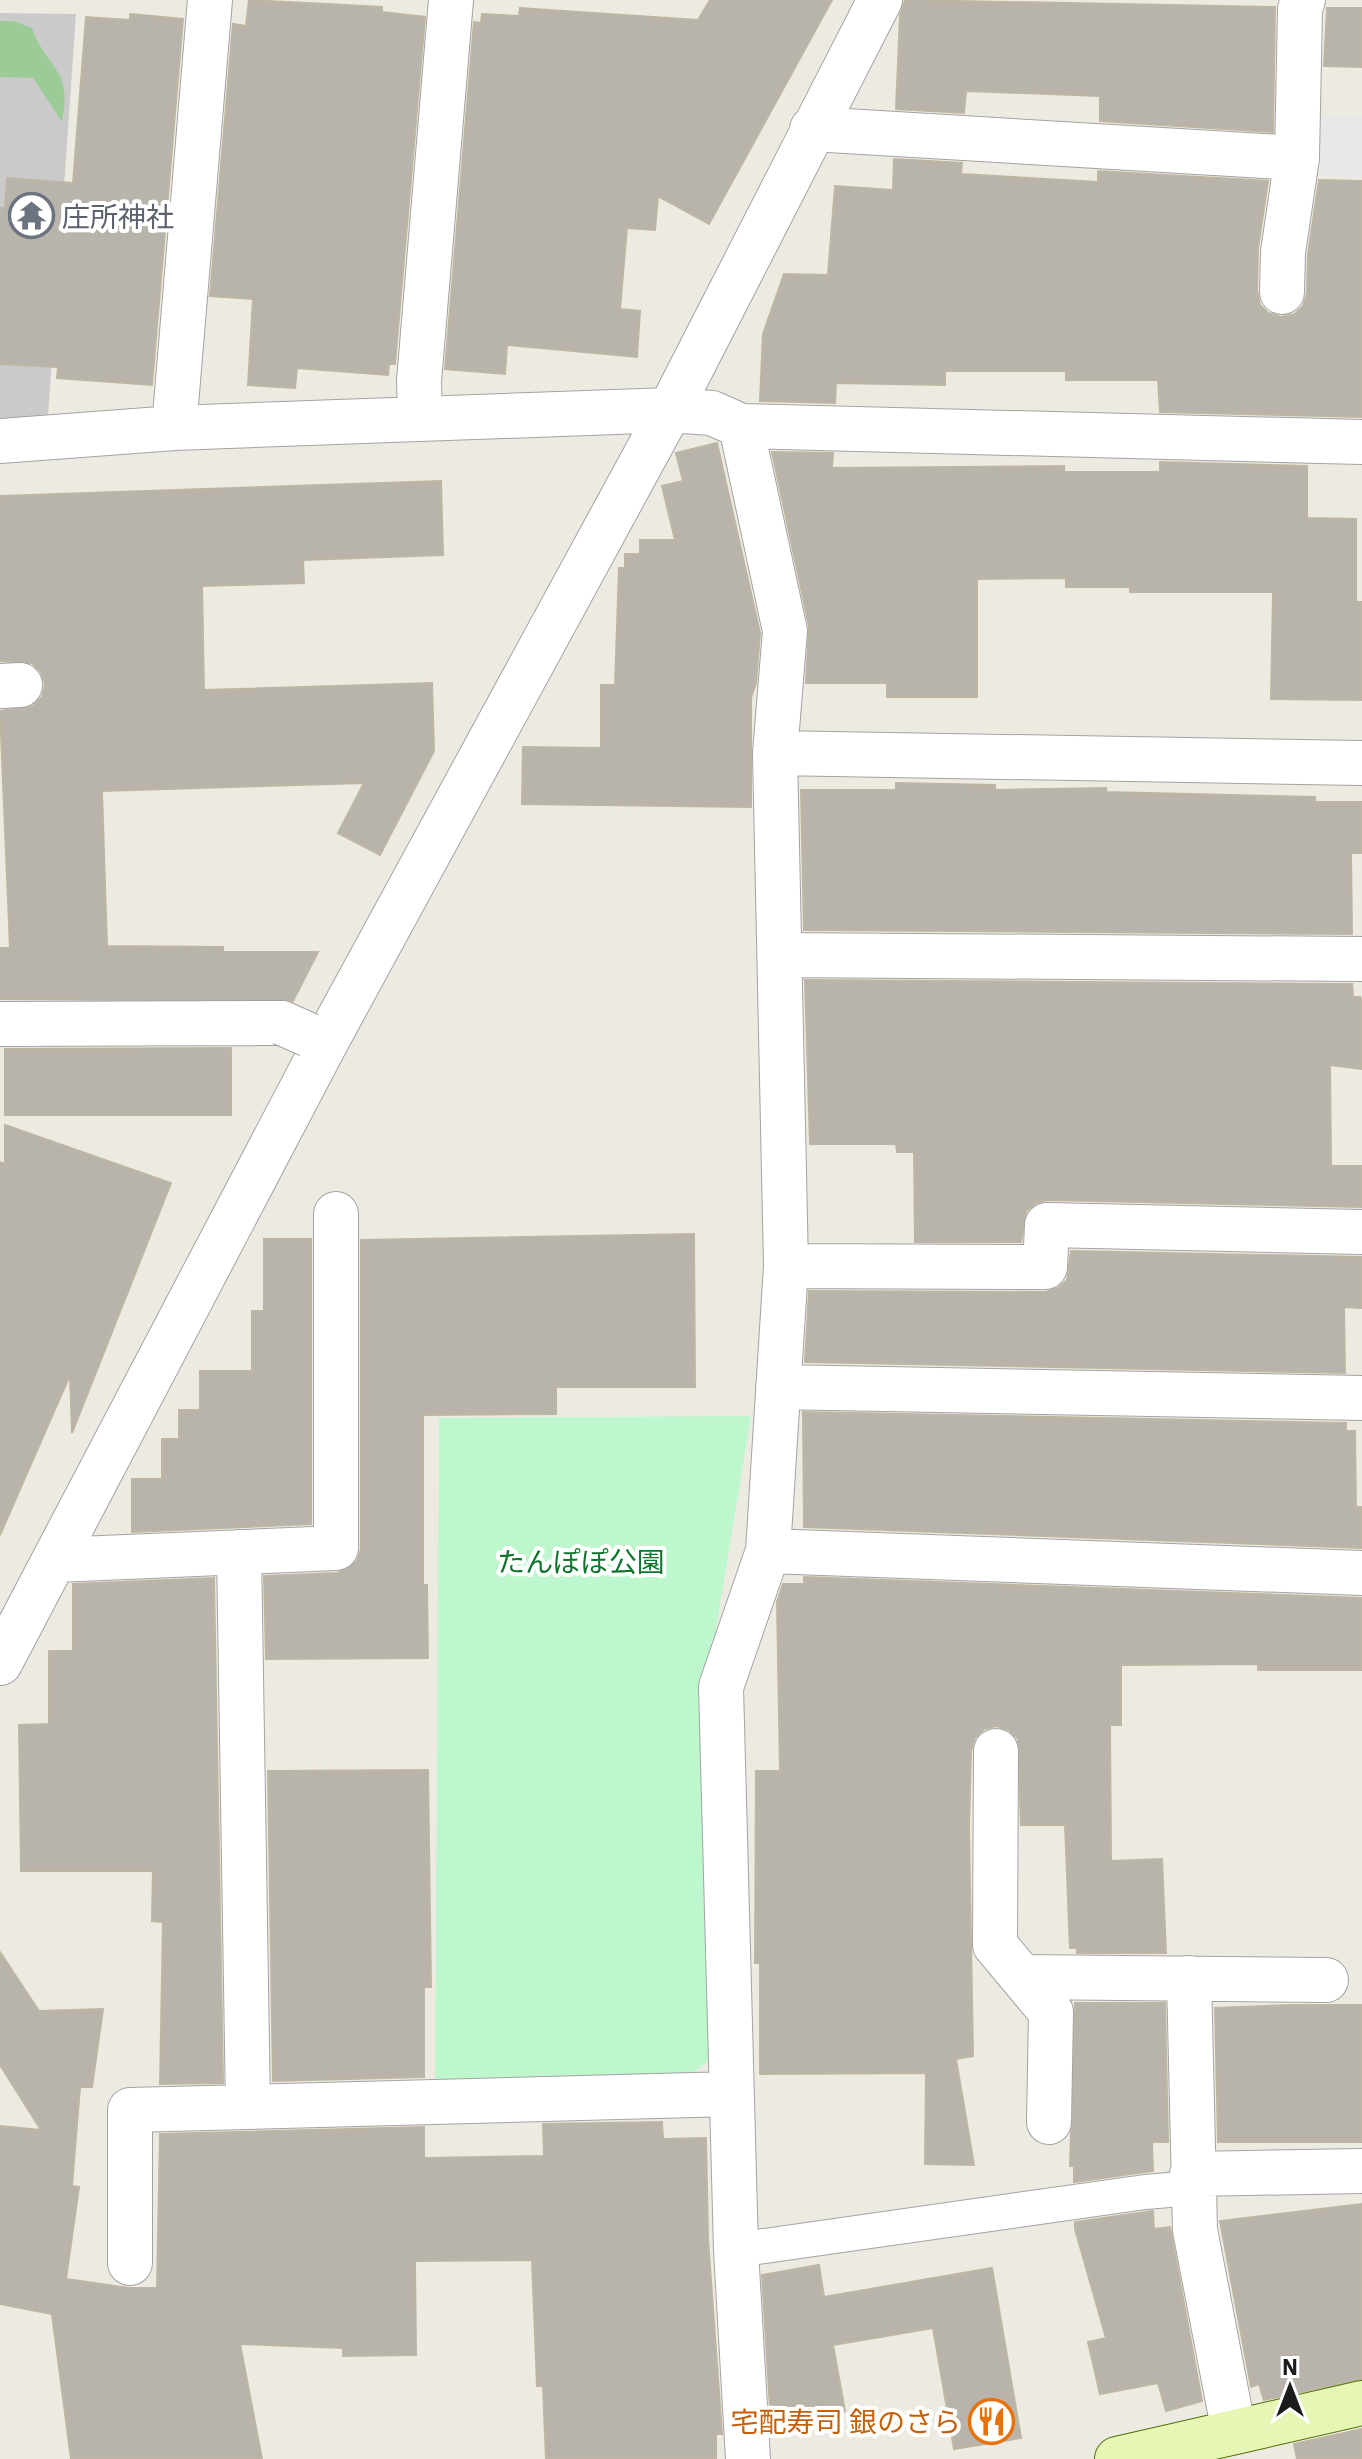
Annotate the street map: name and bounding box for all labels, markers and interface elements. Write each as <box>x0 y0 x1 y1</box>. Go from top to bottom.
temple icon: 庄所神社 <box>7 192 55 240</box>
place label: 庄所神社 <box>62 198 174 235</box>
park label: たんぽぽ公園 <box>497 1543 665 1580</box>
north arrow <box>1250 2347 1330 2427</box>
text: N <box>1282 2352 1298 2381</box>
restaurant icon: 宅配寿司 銀のさら <box>968 2397 1016 2445</box>
place label: 宅配寿司 銀のさら <box>730 2403 961 2440</box>

